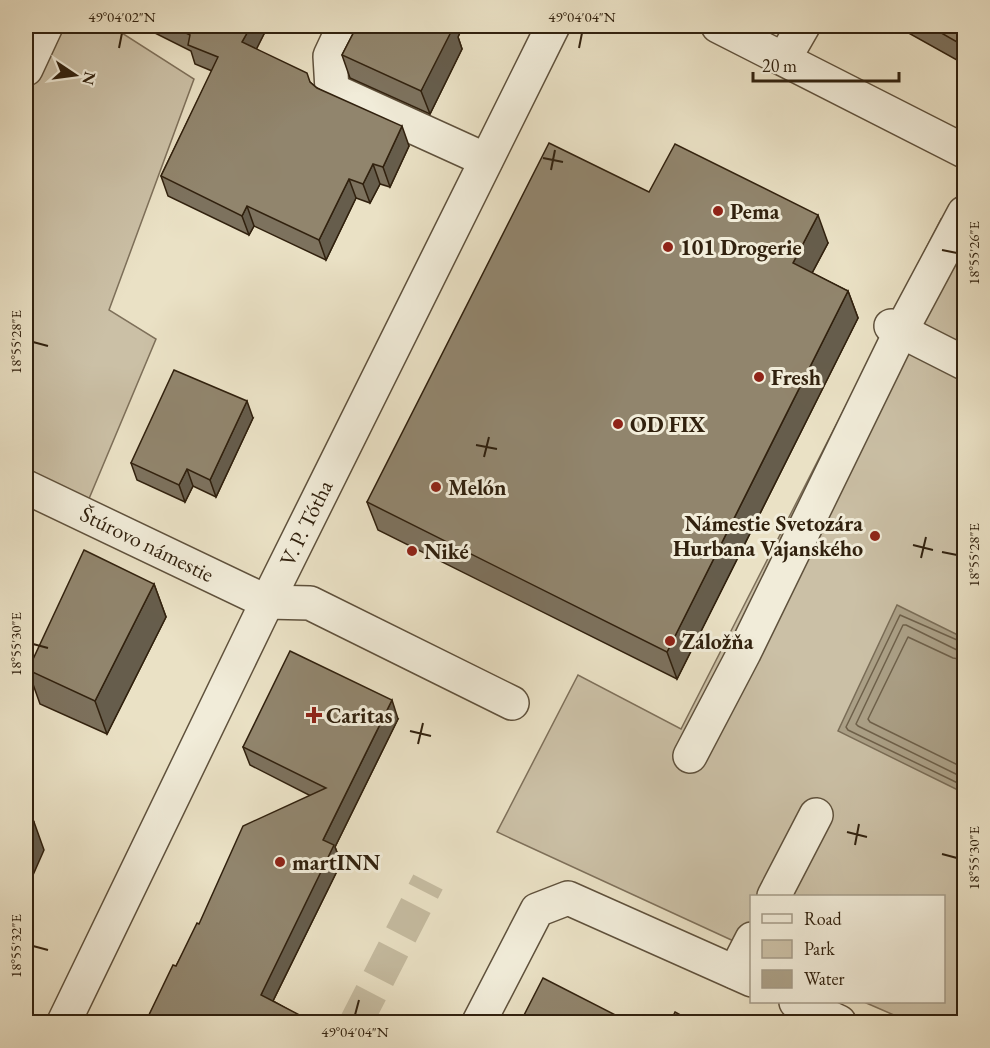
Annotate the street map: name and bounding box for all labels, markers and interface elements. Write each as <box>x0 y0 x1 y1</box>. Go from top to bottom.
text: 49°04'02"N <box>88 7 156 26</box>
text: 49°04'04"N <box>548 7 616 26</box>
north arrow <box>45 45 105 105</box>
scale bar <box>753 45 898 83</box>
text: 20 m <box>762 54 797 77</box>
text: N <box>77 70 101 87</box>
place label: Pema <box>730 197 780 226</box>
marker: Pema <box>711 204 725 218</box>
text: 18°55'26"E <box>964 220 983 285</box>
place label: 101 Drogerie <box>680 233 802 262</box>
marker: 101 Drogerie <box>661 240 675 254</box>
text: 18°55'28"E <box>6 309 25 374</box>
place label: Fresh <box>771 363 821 392</box>
marker: Fresh <box>752 370 766 384</box>
place label: OD FIX <box>630 410 706 439</box>
marker: OD FIX <box>611 417 625 431</box>
place label: Melón <box>448 473 507 502</box>
street label: V. P. Tótha <box>273 475 339 571</box>
marker: Melón <box>429 480 443 494</box>
street label: Štúrovo námestie <box>75 499 219 589</box>
place label: Námestie Svetozára Hurbana Vajanského <box>673 509 863 563</box>
text: 18°55'28"E <box>964 522 983 587</box>
marker: Námestie Svetozára Hurbana Vajanského <box>868 529 882 543</box>
place label: Niké <box>424 537 469 566</box>
marker: Niké <box>405 544 419 558</box>
text: 18°55'30"E <box>6 611 25 676</box>
place label: Záložňa <box>682 627 754 656</box>
marker: Záložňa <box>663 634 677 648</box>
place label: Caritas <box>326 701 392 730</box>
marker: Caritas <box>307 708 321 722</box>
text: 18°55'30"E <box>964 825 983 890</box>
place label: martINN <box>292 848 381 877</box>
marker: martINN <box>273 855 287 869</box>
legend <box>750 895 945 1003</box>
text: Road <box>804 907 843 930</box>
text: 18°55'32"E <box>6 913 25 978</box>
text: Park <box>804 937 835 960</box>
text: Water <box>804 967 845 990</box>
text: 49°04'04"N <box>321 1022 389 1041</box>

